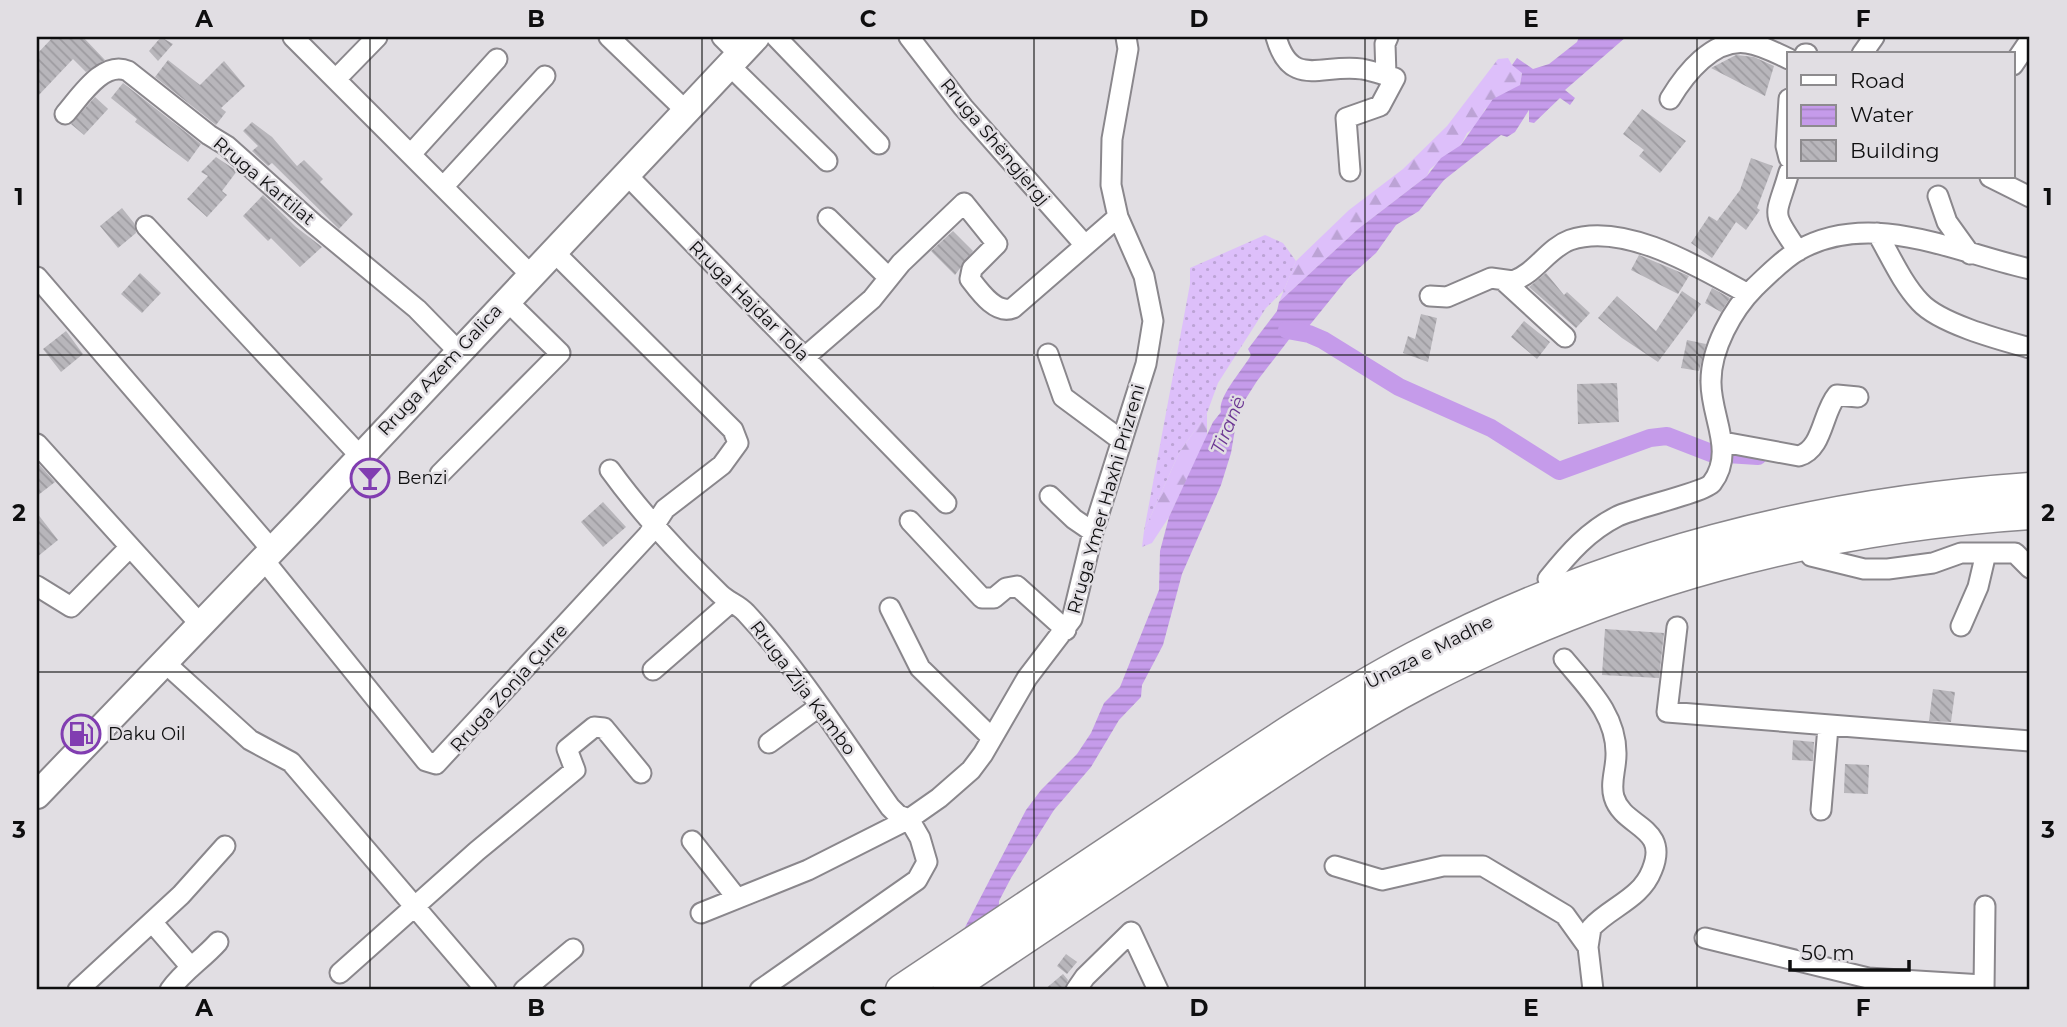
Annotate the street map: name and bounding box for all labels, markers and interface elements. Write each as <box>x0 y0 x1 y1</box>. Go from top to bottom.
text: A <box>194 5 213 33</box>
text: B <box>527 5 545 33</box>
text: C <box>860 5 877 33</box>
text: D <box>1190 5 1209 33</box>
text: E <box>1523 5 1539 33</box>
text: F <box>1856 5 1871 33</box>
legend <box>1787 52 2014 178</box>
text: Road <box>1850 68 1905 93</box>
street label: Rruga Shëngjergj <box>936 74 1054 210</box>
text: Water <box>1850 102 1914 127</box>
street label: Rruga Kartilat <box>209 132 319 230</box>
text: Building <box>1850 138 1940 163</box>
text: 1 <box>14 183 24 211</box>
text: 1 <box>2043 183 2053 211</box>
street label: Rruga Hajdar Tola <box>684 236 814 366</box>
street label: Rruga Azem Galica <box>373 300 507 440</box>
street label: Rruga Ymer Haxhi Prizreni <box>1063 382 1149 616</box>
water label: Tiranë <box>1206 393 1250 457</box>
bar icon: Benzi <box>349 457 391 499</box>
place label: Benzi <box>397 467 448 489</box>
text: 2 <box>12 499 26 527</box>
text: 2 <box>2041 499 2055 527</box>
street label: Unaza e Madhe <box>1362 610 1497 694</box>
street label: Rruga Zija Kambo <box>745 616 861 760</box>
street label: Rruga Zonja Çurre <box>446 619 572 757</box>
fuel station icon: Daku Oil <box>60 713 102 755</box>
place label: Daku Oil <box>108 723 186 745</box>
text: 3 <box>11 816 26 844</box>
text: 3 <box>2040 816 2055 844</box>
scale bar <box>1790 929 1910 973</box>
text: 50 m <box>1801 940 1855 965</box>
text: A <box>194 994 213 1022</box>
text: B <box>527 994 545 1022</box>
text: C <box>860 994 877 1022</box>
text: D <box>1190 994 1209 1022</box>
text: E <box>1523 994 1539 1022</box>
text: F <box>1856 994 1871 1022</box>

